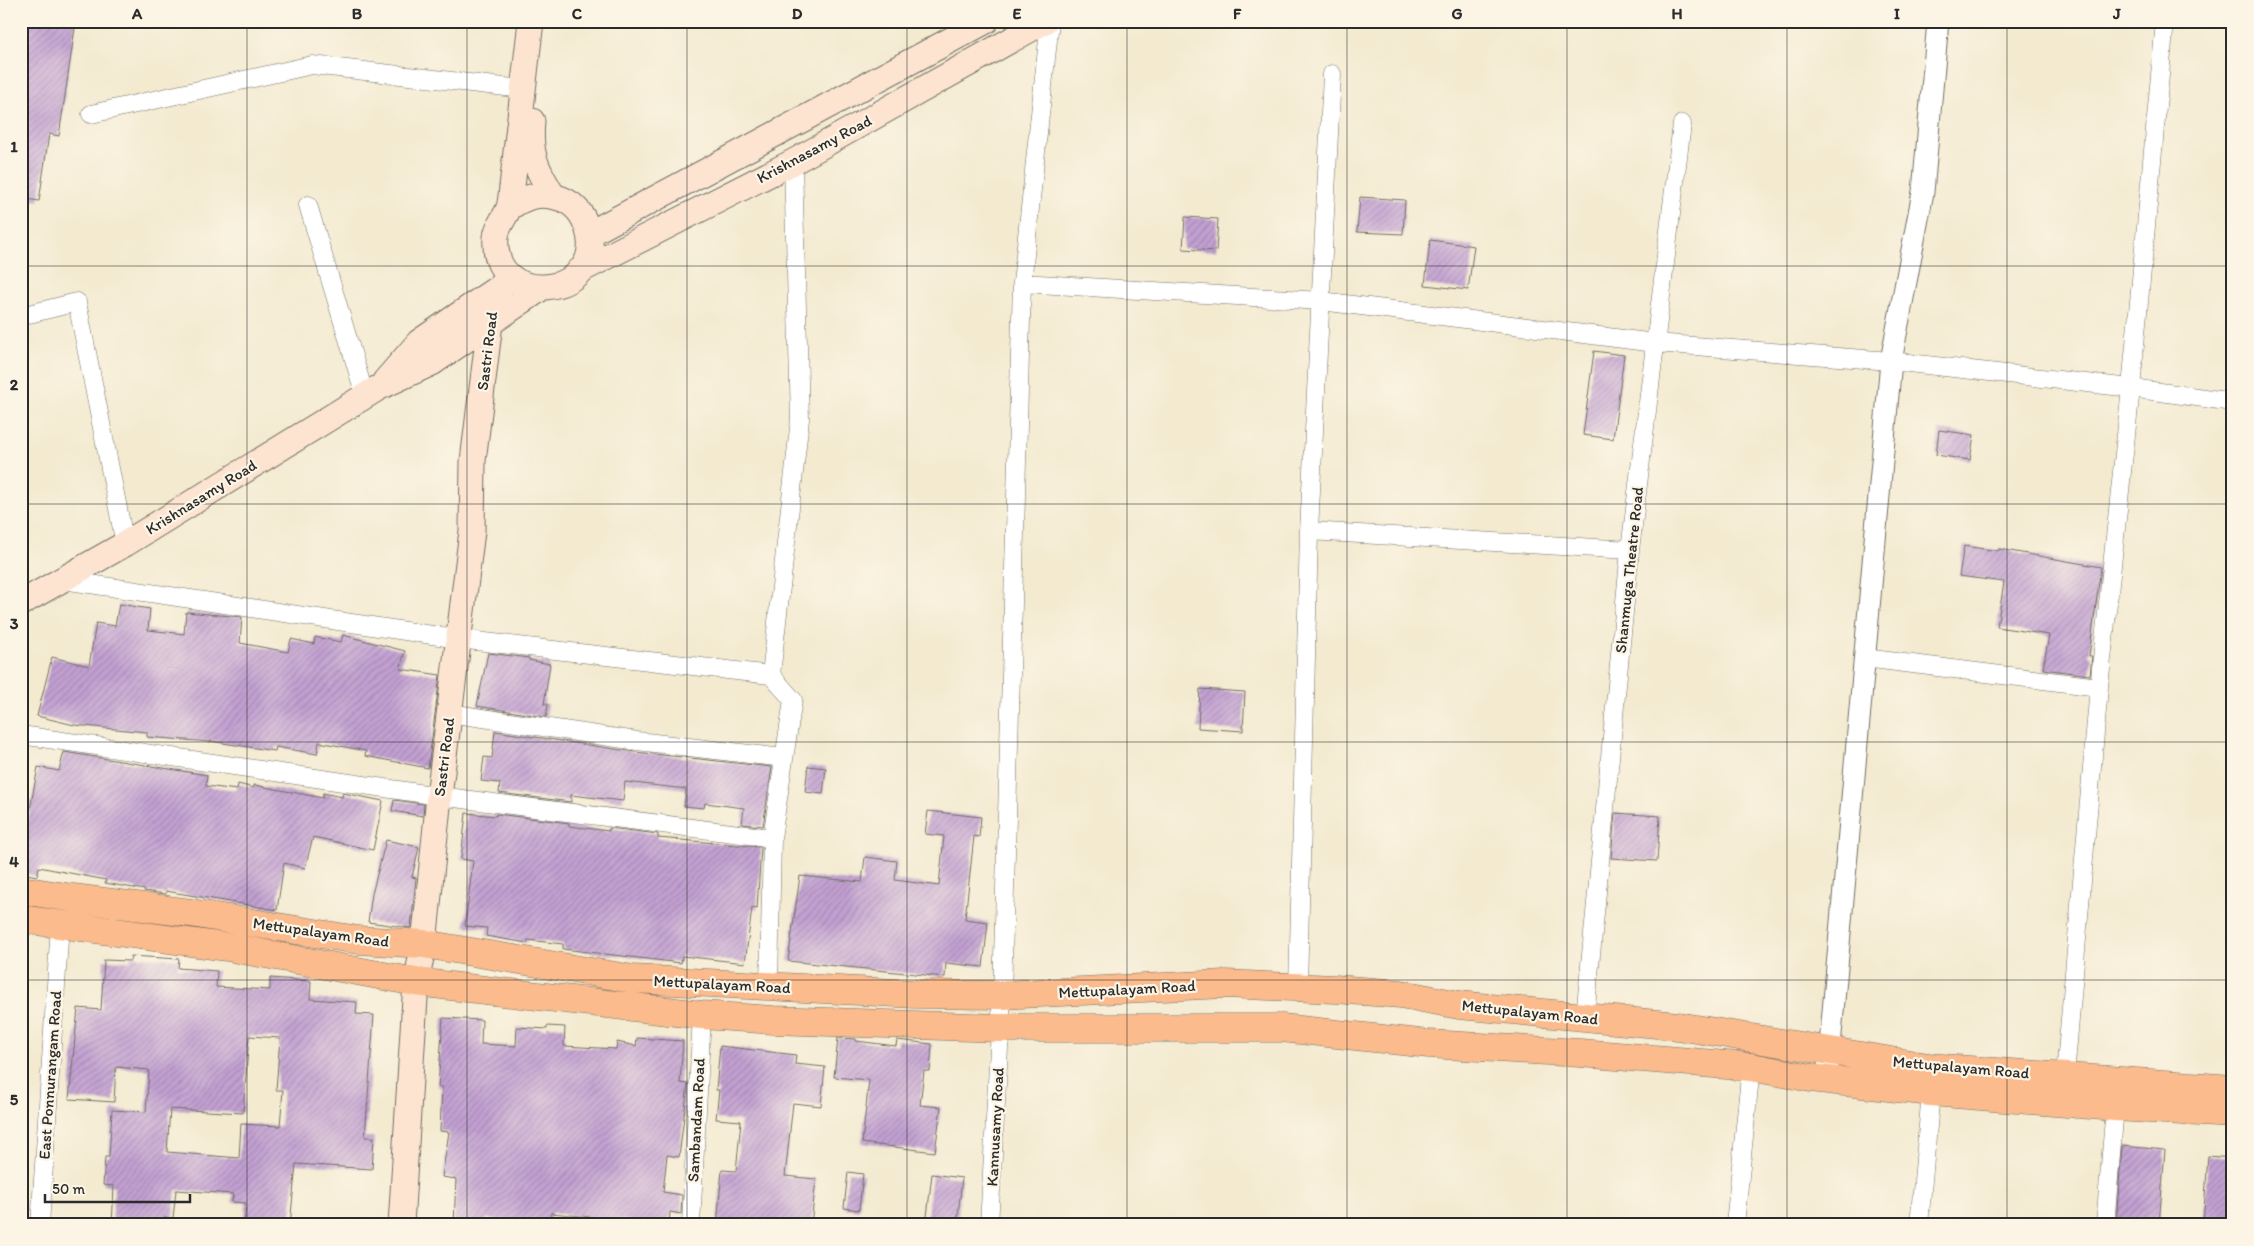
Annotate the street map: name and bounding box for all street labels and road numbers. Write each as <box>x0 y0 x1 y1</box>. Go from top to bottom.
street label: Krishnasamy Road <box>753 111 875 187</box>
street label: Sastri Road <box>473 310 501 392</box>
street label: Krishnasamy Road <box>142 455 260 539</box>
street label: Shanmuga Theatre Road <box>1611 485 1647 654</box>
street label: Sastri Road <box>430 716 458 798</box>
street label: Mettupalayam Road <box>252 913 391 951</box>
street label: Mettupalayam Road <box>653 971 791 997</box>
street label: Mettupalayam Road <box>1058 976 1196 1002</box>
street label: East Ponnurangam Road <box>35 990 65 1160</box>
street label: Mettupalayam Road <box>1461 995 1600 1029</box>
street label: Mettupalayam Road <box>1892 1052 2031 1082</box>
street label: Sambandam Road <box>683 1057 709 1182</box>
street label: Kannusamy Road <box>982 1067 1008 1187</box>

